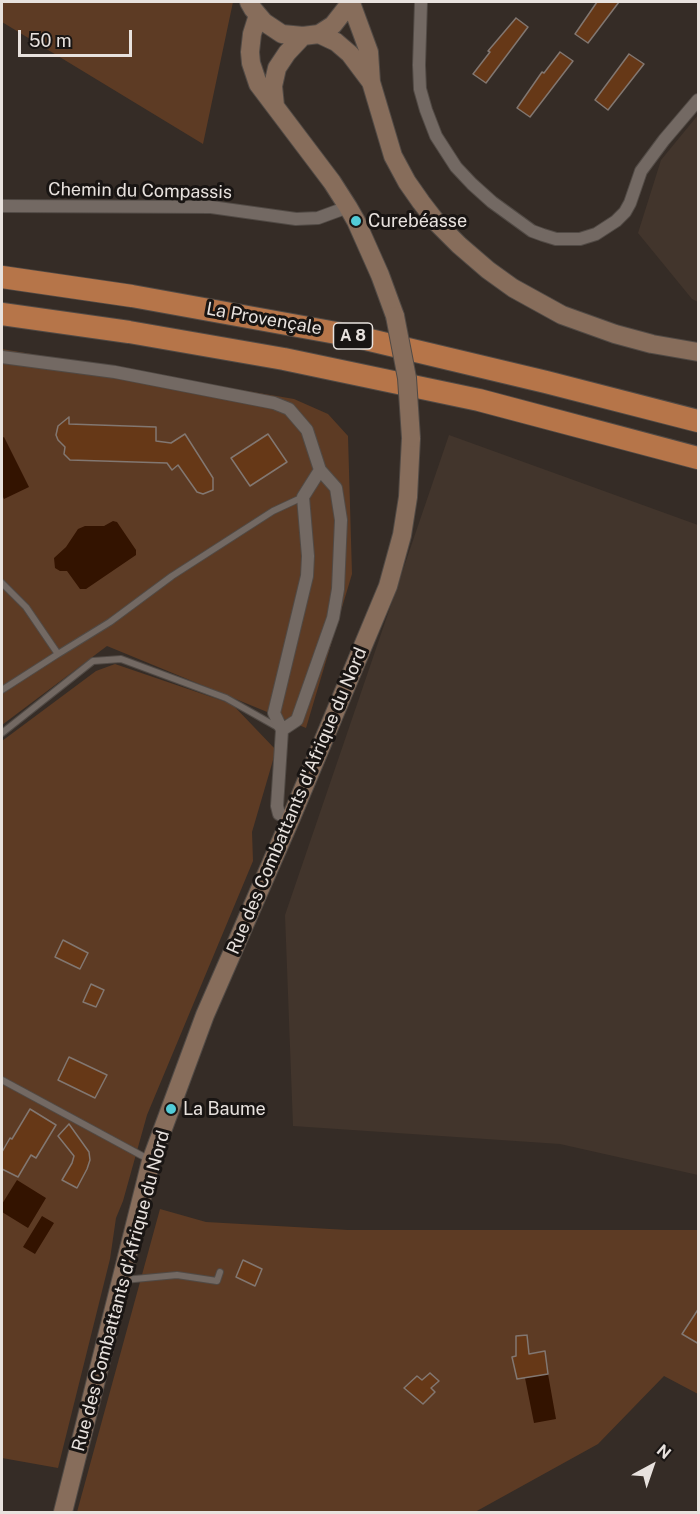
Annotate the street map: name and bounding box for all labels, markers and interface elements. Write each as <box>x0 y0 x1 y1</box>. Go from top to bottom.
scale bar <box>21 18 135 56</box>
text: 50 m <box>29 30 72 51</box>
street label: Chemin du Compassis <box>48 179 232 203</box>
place label: Curebéasse <box>368 210 467 232</box>
marker: Curebéasse <box>349 214 363 228</box>
street label: La Provençale <box>204 298 324 340</box>
road number: A 8 <box>334 323 372 349</box>
street label: Rue des Combattants d'Afrique du Nord <box>222 644 372 958</box>
place label: La Baume <box>183 1098 266 1120</box>
marker: La Baume <box>164 1102 178 1116</box>
street label: Rue des Combattants d'Afrique du Nord <box>68 1128 174 1454</box>
north arrow <box>622 1436 682 1496</box>
text: N <box>653 1441 675 1463</box>

